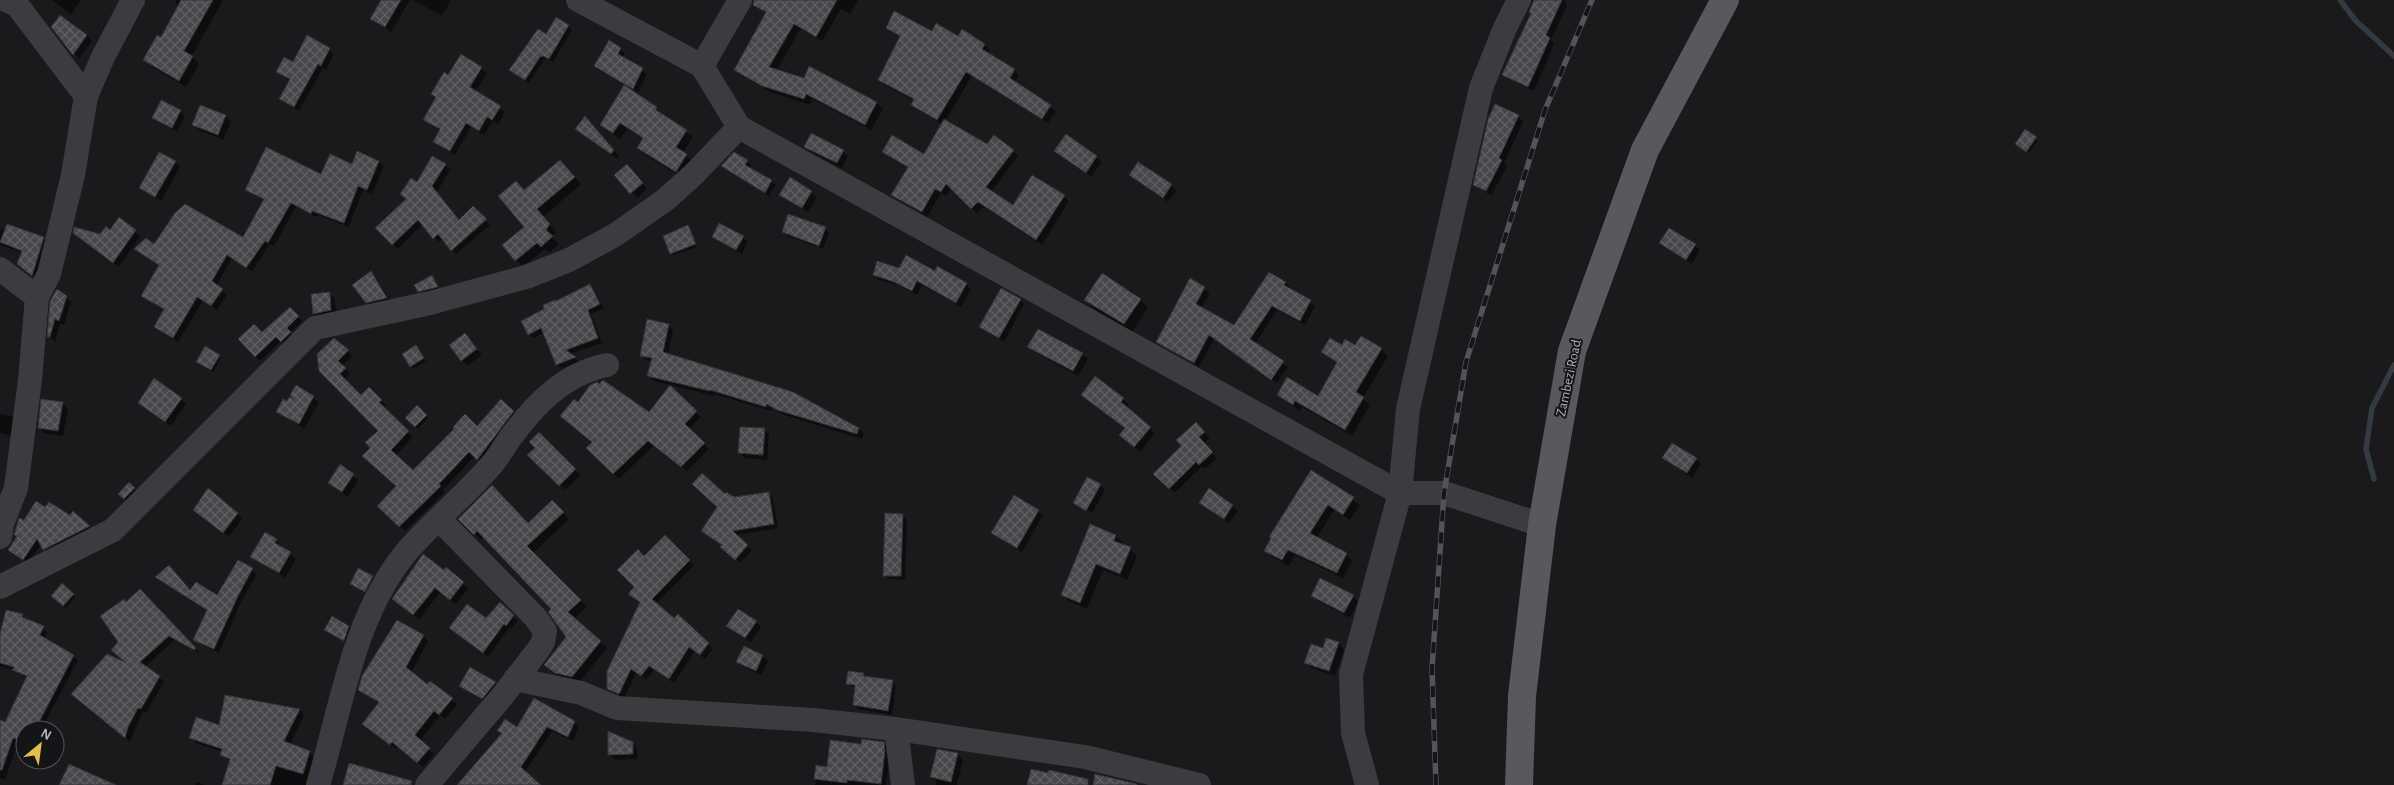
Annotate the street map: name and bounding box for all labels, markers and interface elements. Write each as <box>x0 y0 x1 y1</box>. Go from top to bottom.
street label: Zambezi Road <box>1554 338 1584 418</box>
north arrow <box>15 720 65 770</box>
text: N <box>38 726 53 743</box>

